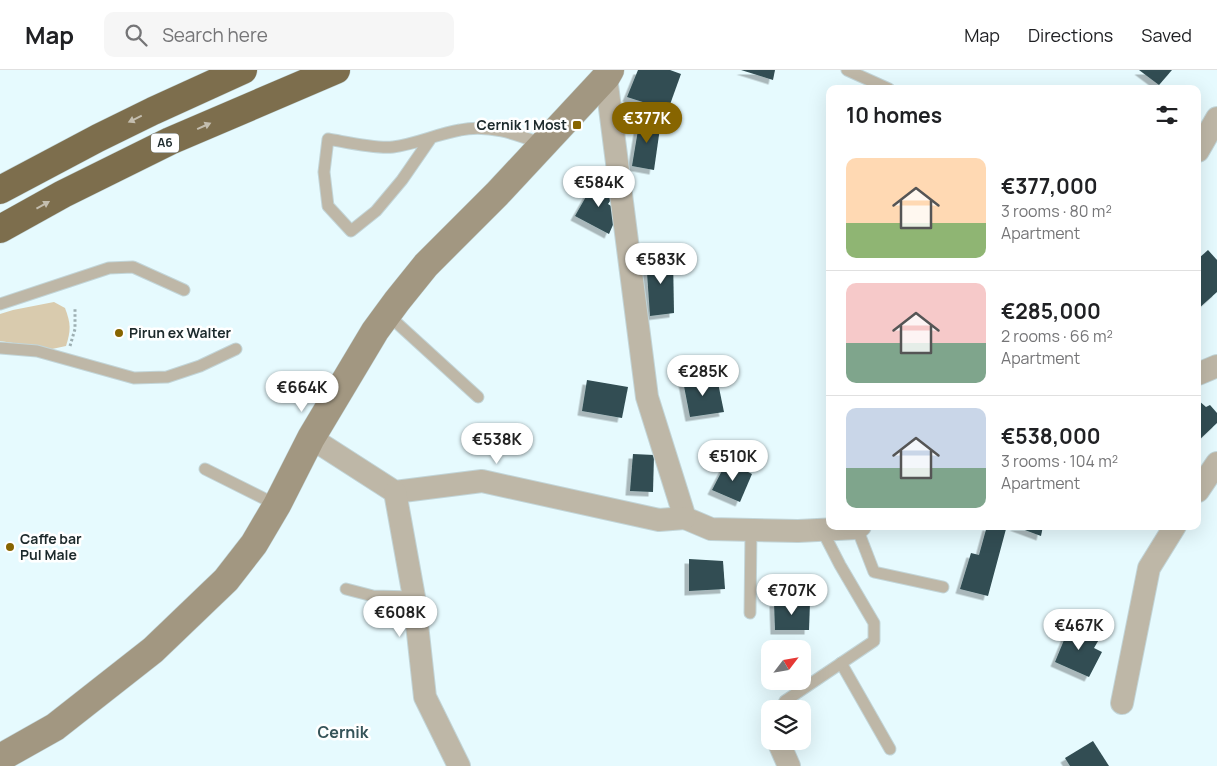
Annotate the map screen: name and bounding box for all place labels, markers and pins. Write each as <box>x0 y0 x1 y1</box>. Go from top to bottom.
pin: €377K <box>612 102 682 144</box>
place label: Cernik 1 Most <box>477 115 567 134</box>
marker: Cernik 1 Most <box>571 119 583 131</box>
pin: €584K <box>564 166 634 208</box>
pin: €583K <box>626 242 696 285</box>
place label: Pirun ex Walter <box>129 323 232 342</box>
marker: Pirun ex Walter <box>113 327 125 339</box>
pin: €285K <box>668 354 738 397</box>
pin: €664K <box>267 370 337 413</box>
pin: €538K <box>462 422 532 465</box>
pin: €510K <box>698 440 768 482</box>
place label: Caffe bar Pul Male <box>20 529 82 564</box>
marker: Caffe bar Pul Male <box>4 541 16 553</box>
pin: €707K <box>757 574 827 616</box>
pin: €608K <box>365 596 435 638</box>
pin: €467K <box>1044 608 1114 651</box>

